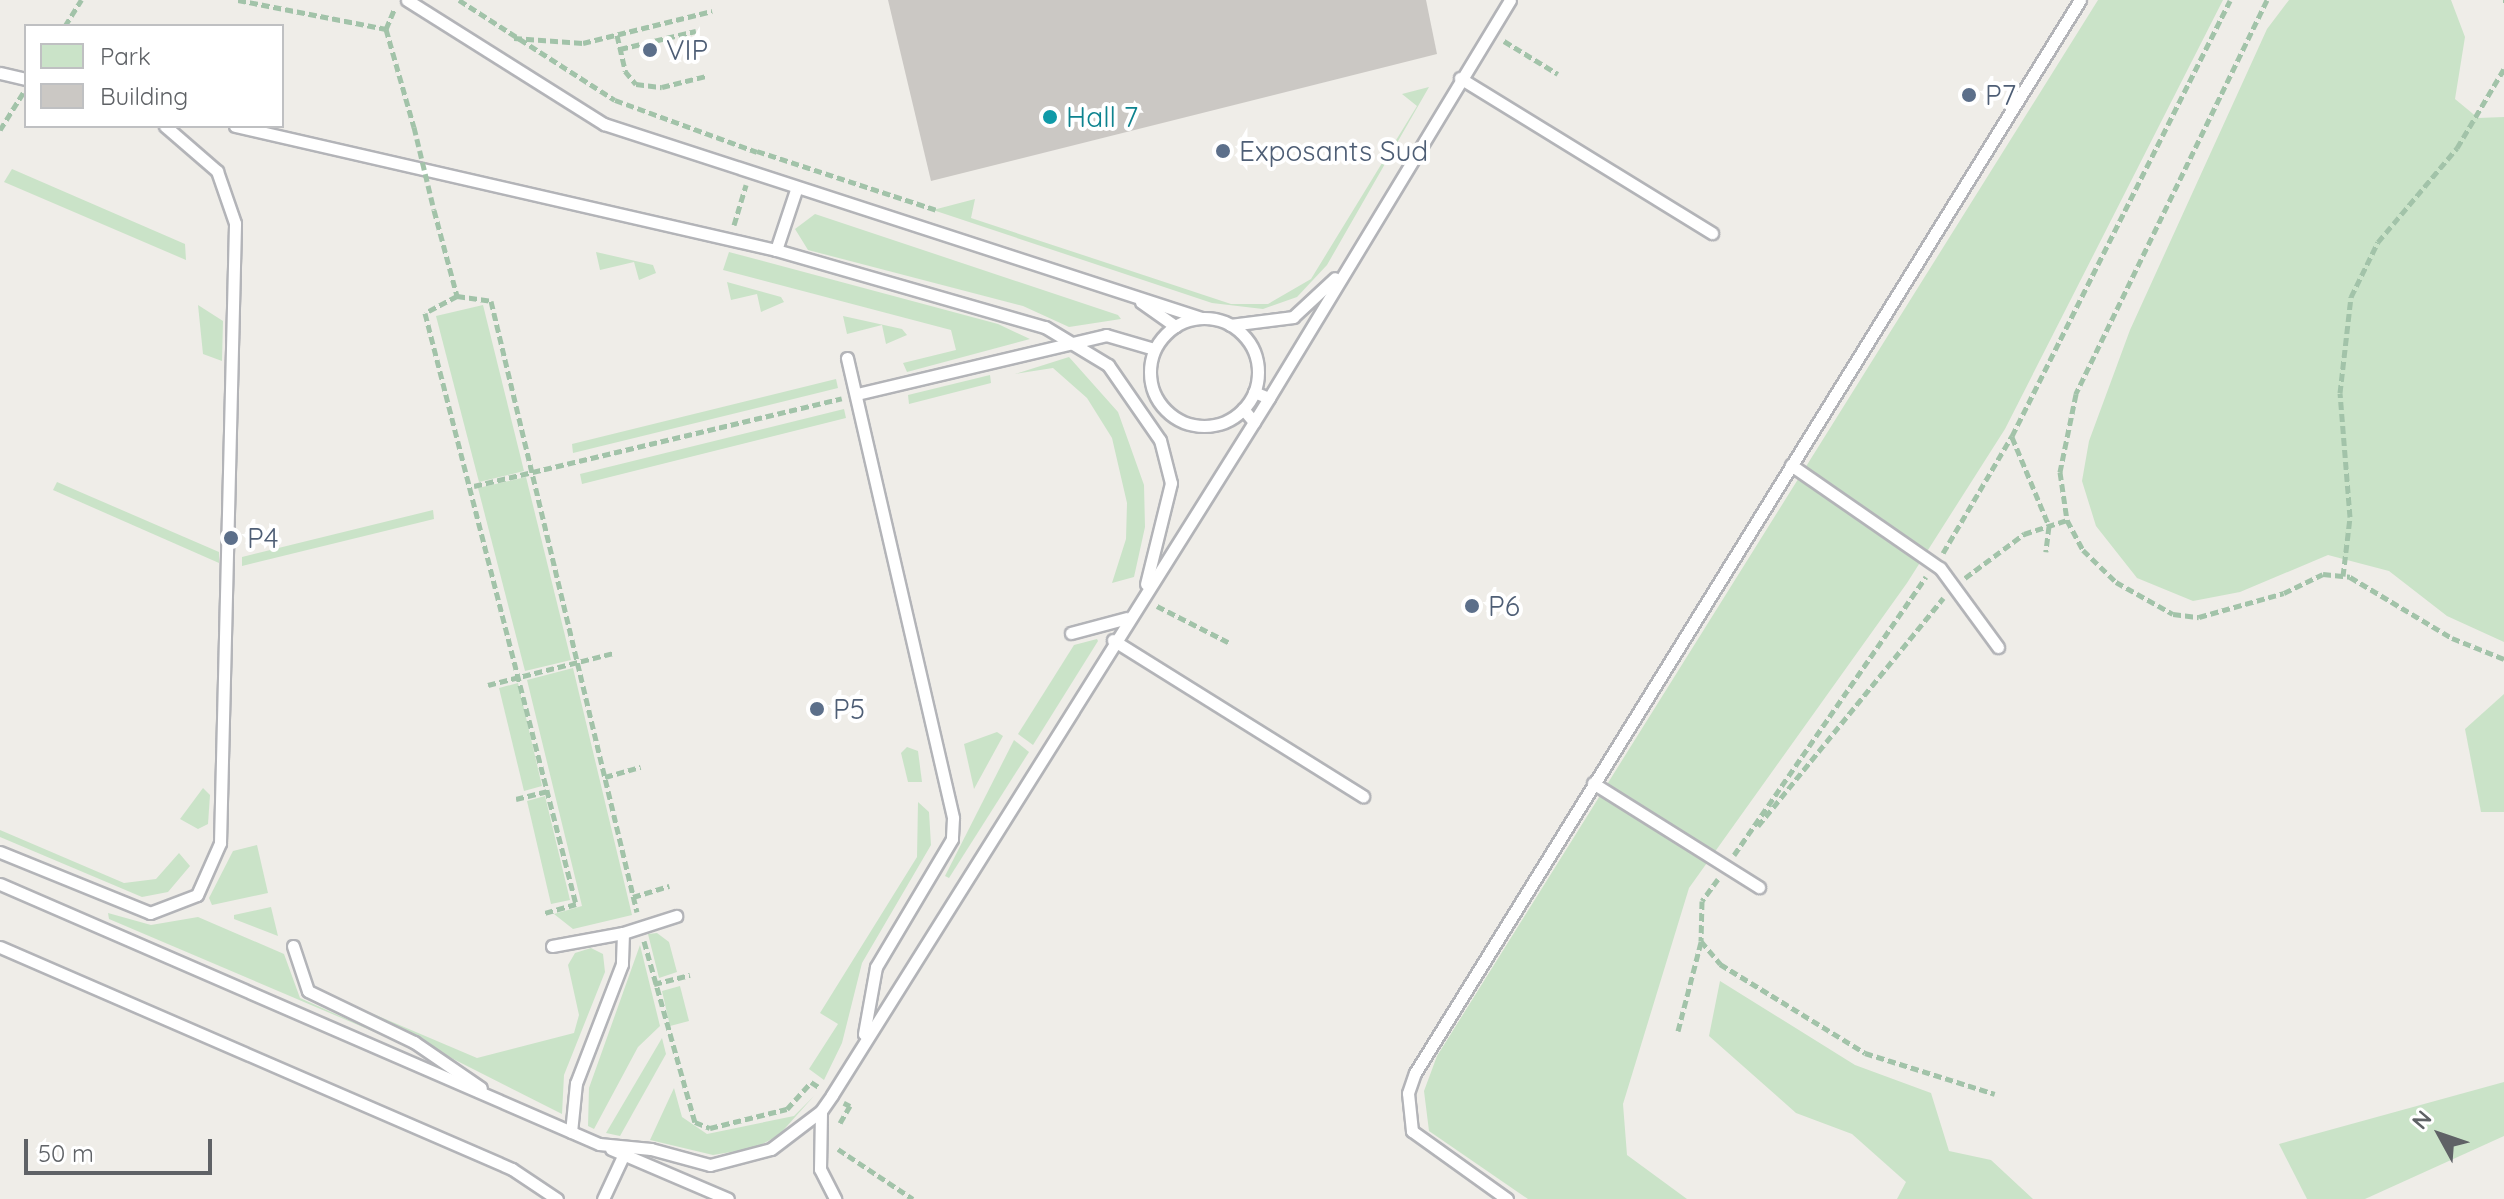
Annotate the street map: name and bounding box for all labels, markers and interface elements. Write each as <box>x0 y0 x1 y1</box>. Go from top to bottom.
legend <box>24 24 284 128</box>
place label: VIP <box>666 33 708 67</box>
text: Park <box>100 41 151 71</box>
marker: VIP <box>641 41 659 59</box>
place label: P7 <box>1985 78 2016 112</box>
text: Building <box>100 81 188 111</box>
marker: P7 <box>1960 86 1978 104</box>
place label: Hall 7 <box>1066 100 1138 134</box>
marker: Hall 7 <box>1041 108 1059 126</box>
place label: Exposants Sud <box>1239 134 1428 168</box>
marker: Exposants Sud <box>1214 142 1232 160</box>
place label: P4 <box>247 521 278 555</box>
marker: P4 <box>222 529 240 547</box>
place label: P6 <box>1488 589 1520 623</box>
marker: P6 <box>1463 597 1481 615</box>
place label: P5 <box>833 692 865 726</box>
marker: P5 <box>808 700 826 718</box>
north arrow <box>2400 1095 2480 1175</box>
text: N <box>2406 1104 2438 1135</box>
scale bar <box>28 1123 216 1173</box>
text: 50 m <box>38 1138 94 1168</box>

